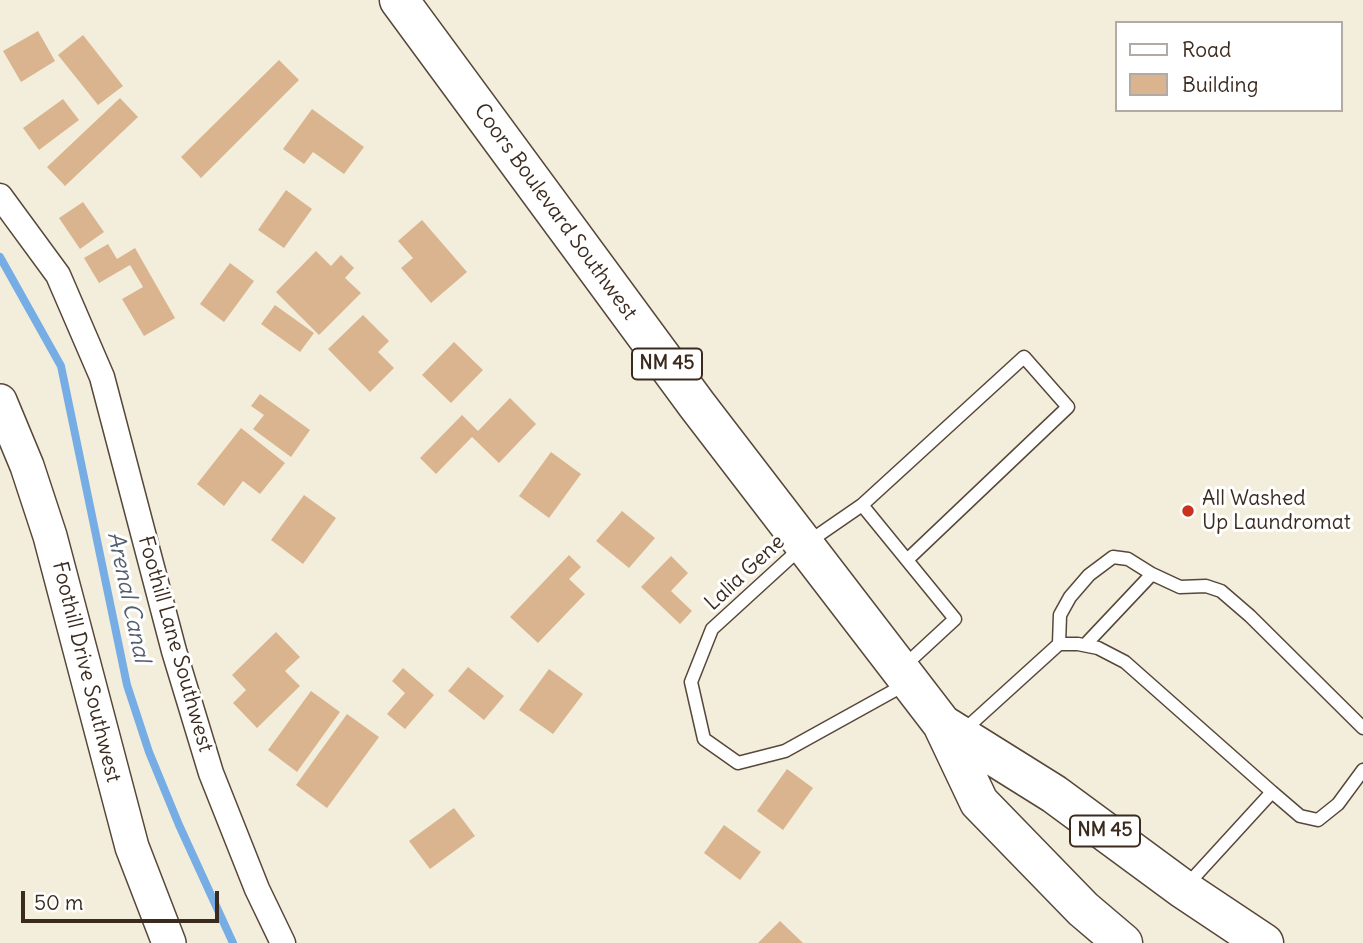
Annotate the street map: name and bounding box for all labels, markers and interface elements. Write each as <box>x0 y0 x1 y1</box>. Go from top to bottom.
legend <box>1114 21 1342 112</box>
text: Road <box>1182 36 1231 63</box>
text: Building <box>1182 71 1258 98</box>
street label: Coors Boulevard Southwest <box>468 99 642 325</box>
road number: NM 45 <box>632 348 702 380</box>
place label: All Washed Up Laundromat <box>1202 486 1351 536</box>
marker: All Washed Up Laundromat <box>1180 503 1196 519</box>
water label: Arenal Canal <box>101 529 155 665</box>
street label: Lalia Gene <box>700 530 790 616</box>
street label: Foothill Lane Southwest <box>132 533 218 755</box>
street label: Foothill Drive Southwest <box>46 559 126 785</box>
road number: NM 45 <box>1070 816 1140 846</box>
scale bar <box>24 876 222 920</box>
text: 50 m <box>34 889 83 916</box>

